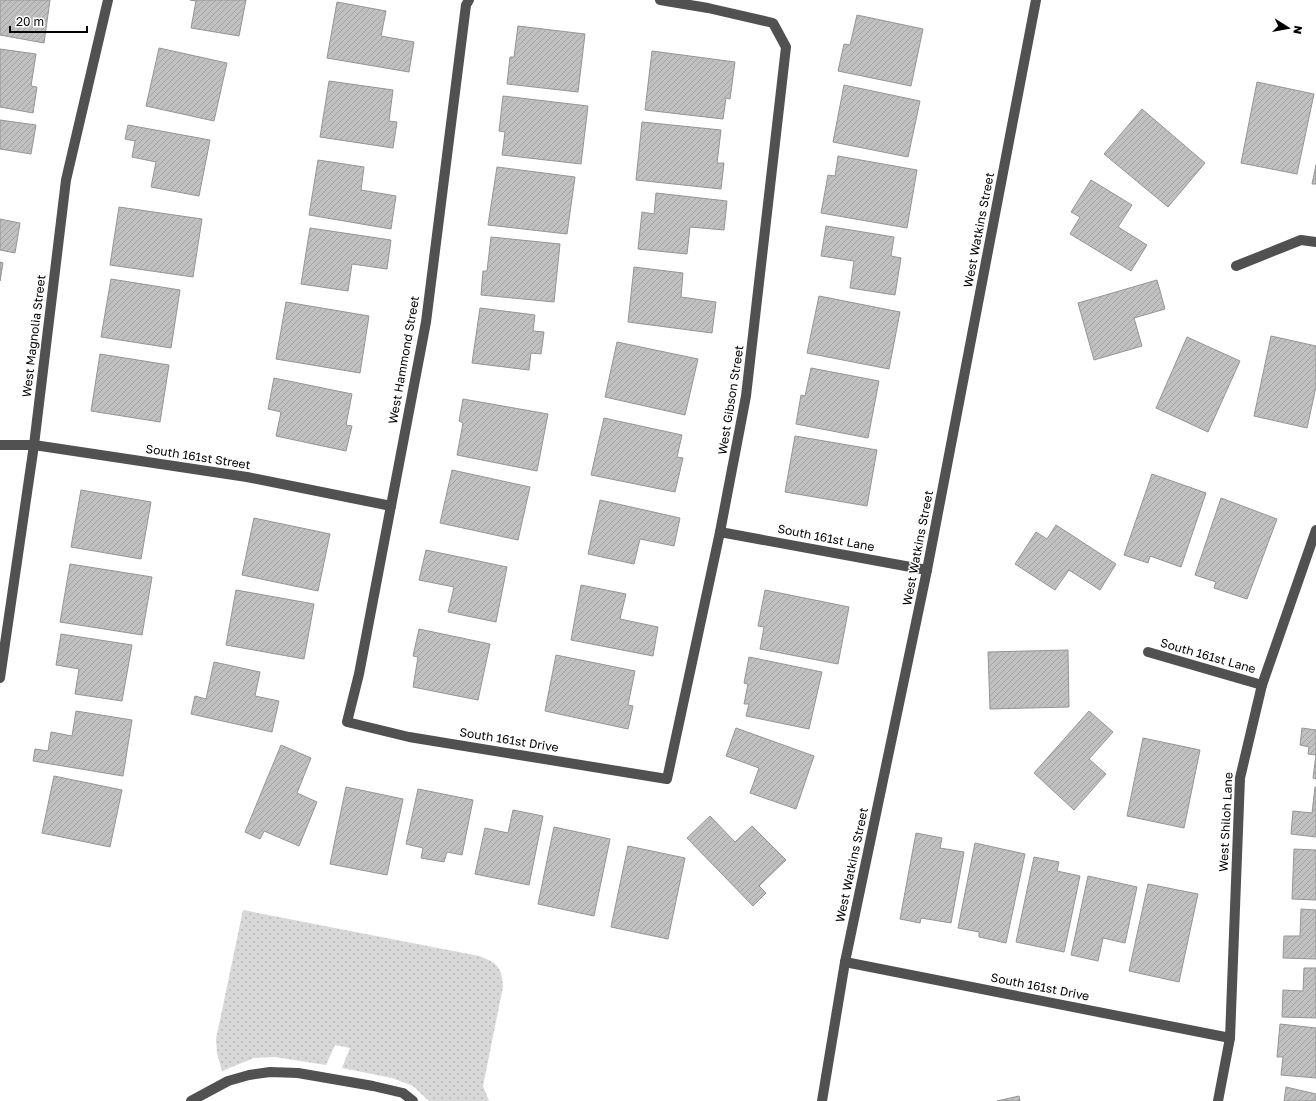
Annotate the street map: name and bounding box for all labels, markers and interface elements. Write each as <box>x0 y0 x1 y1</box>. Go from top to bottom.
scale bar <box>10 8 87 34</box>
north arrow <box>1268 8 1308 48</box>
text: 20 m <box>16 14 44 29</box>
text: N <box>1291 25 1305 35</box>
street label: West Watkins Street <box>960 171 997 289</box>
street label: West Magnolia Street <box>19 273 49 398</box>
street label: West Hammond Street <box>385 295 422 425</box>
street label: West Gibson Street <box>714 344 747 456</box>
street label: South 161st Street <box>145 441 252 472</box>
street label: West Watkins Street <box>899 489 936 607</box>
street label: South 161st Lane <box>776 521 876 554</box>
street label: South 161st Lane <box>1159 635 1258 676</box>
street label: South 161st Drive <box>458 724 560 755</box>
street label: West Shiloh Lane <box>1215 772 1236 872</box>
street label: West Watkins Street <box>832 806 871 924</box>
street label: South 161st Drive <box>990 970 1091 1003</box>

